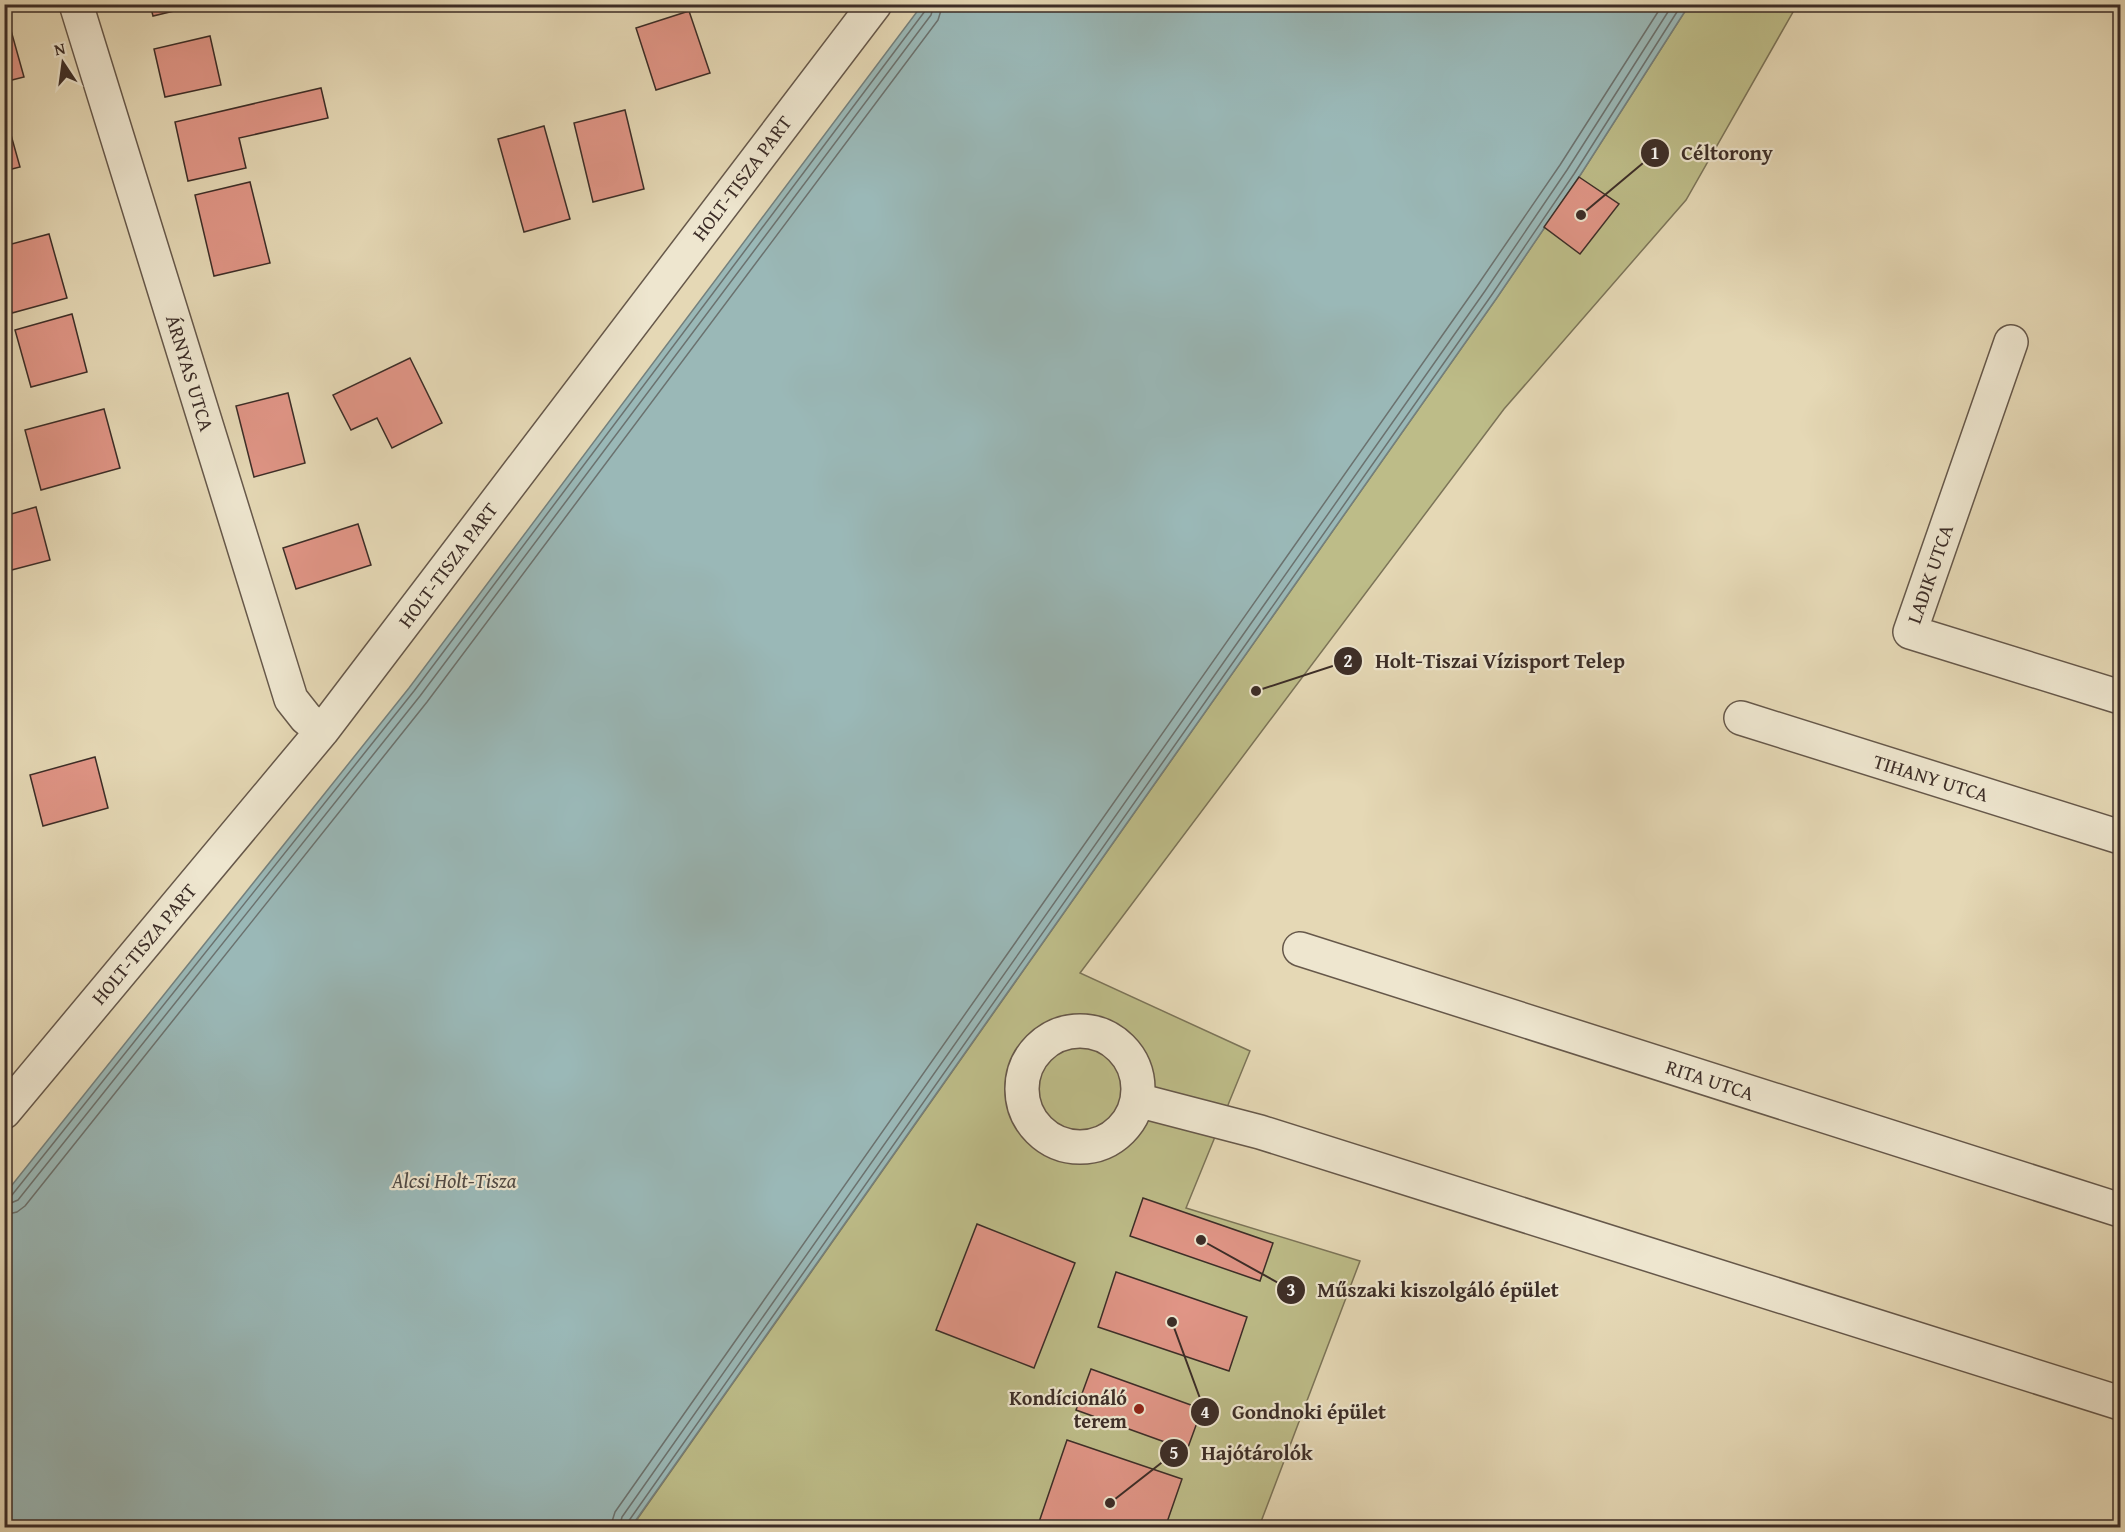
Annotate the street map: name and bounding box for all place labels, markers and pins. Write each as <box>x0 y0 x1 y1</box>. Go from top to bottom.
callout: Céltorony <box>1640 133 1785 172</box>
callout: Holt-Tiszai Vízisport Telep <box>1333 642 1637 681</box>
callout: Műszaki kiszolgáló épület <box>1276 1270 1571 1309</box>
place label: Kondícionáló terem <box>1009 1383 1127 1435</box>
callout: Gondnoki épület <box>1190 1392 1398 1431</box>
marker: Kondícionáló terem <box>1132 1402 1146 1416</box>
callout: Hajótárolók <box>1159 1433 1325 1472</box>

